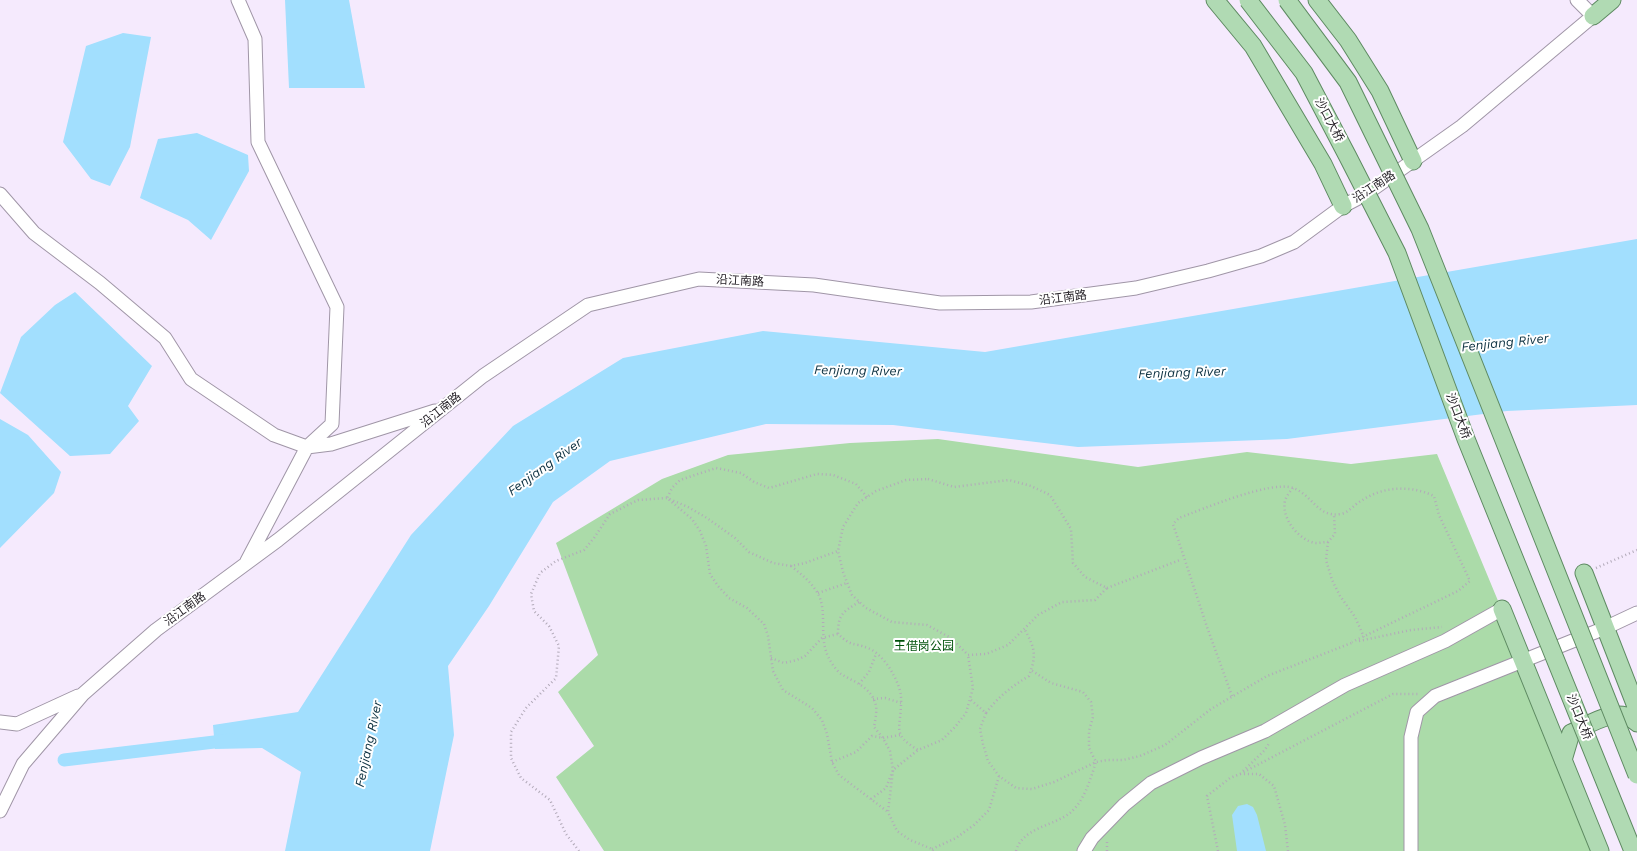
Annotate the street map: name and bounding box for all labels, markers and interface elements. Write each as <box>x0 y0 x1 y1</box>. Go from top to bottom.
street label: 沙口大桥 <box>1311 95 1347 145</box>
street label: 沿江南路 <box>1350 168 1398 206</box>
street label: 沿江南路 <box>716 273 764 289</box>
street label: 沿江南路 <box>1038 288 1088 308</box>
water label: Fenjiang River <box>1461 331 1549 355</box>
water label: Fenjiang River <box>814 362 902 380</box>
water label: Fenjiang River <box>1138 364 1226 382</box>
street label: 沿江南路 <box>418 389 464 431</box>
street label: 沙口大桥 <box>1443 391 1473 441</box>
water label: Fenjiang River <box>505 435 585 499</box>
street label: 沿江南路 <box>161 589 209 629</box>
park label: 王借岗公园 <box>894 639 954 653</box>
street label: 沙口大桥 <box>1563 692 1595 742</box>
water label: Fenjiang River <box>352 699 386 789</box>

